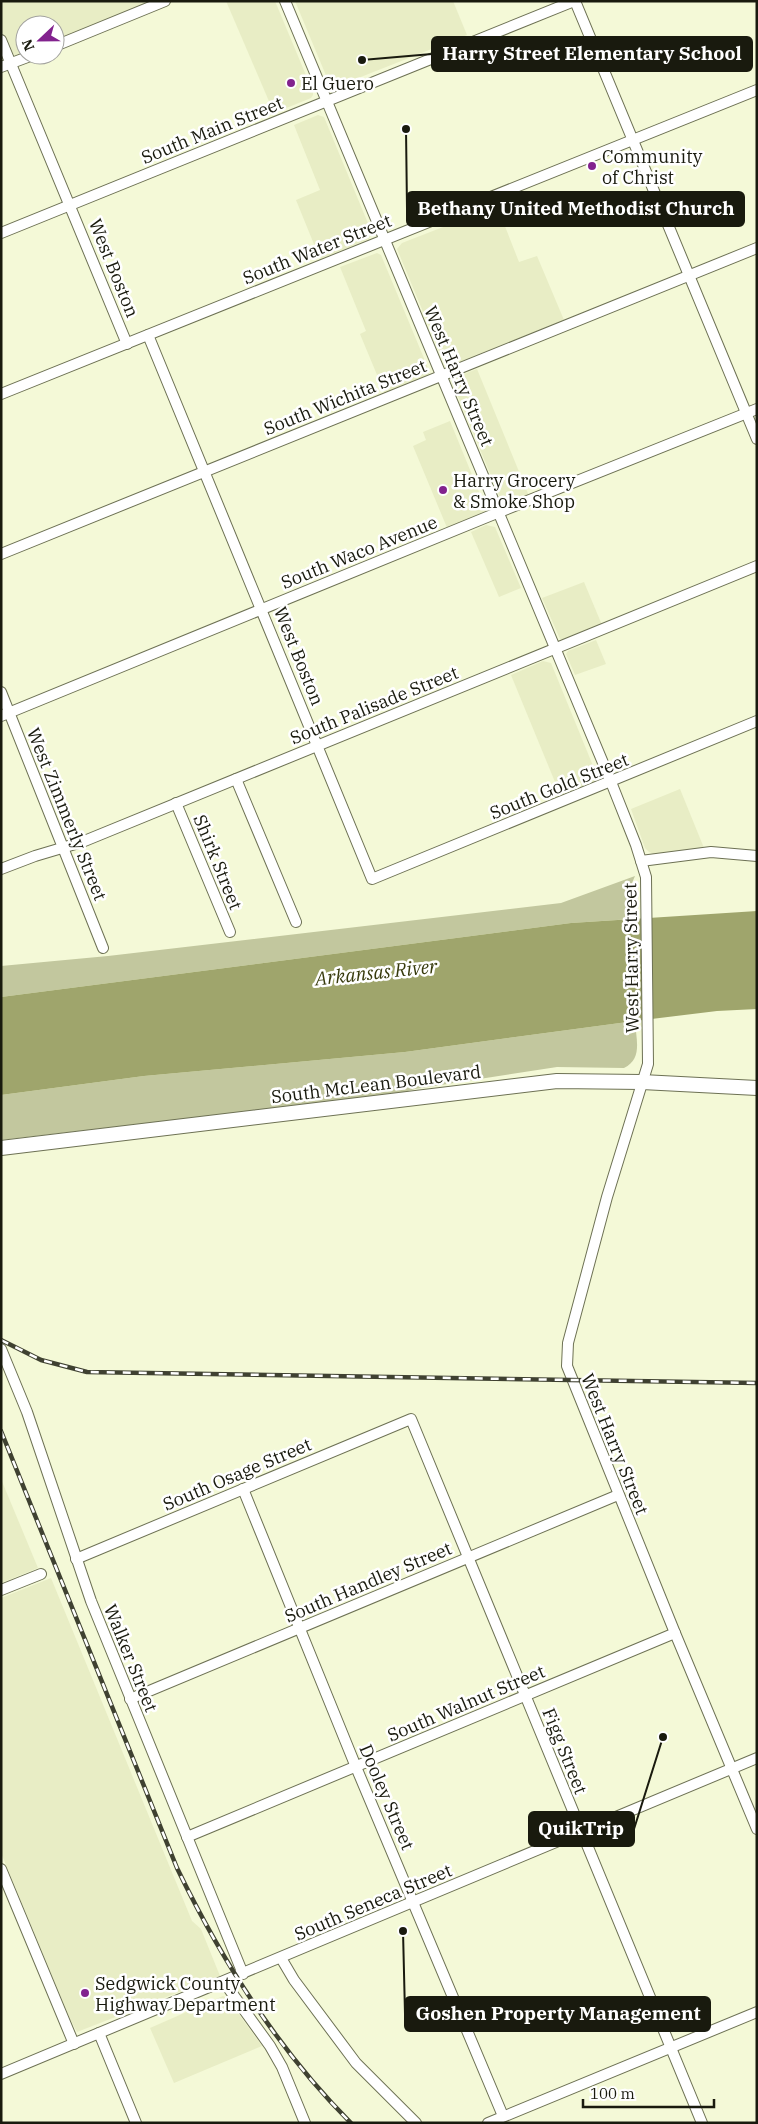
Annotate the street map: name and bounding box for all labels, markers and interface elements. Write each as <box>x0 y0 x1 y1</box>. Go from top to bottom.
north arrow <box>15 15 65 65</box>
text: N <box>18 36 38 53</box>
callout: Harry Street Elementary School <box>432 37 752 71</box>
text: Harry Street Elementary School <box>442 41 742 65</box>
place label: El Guero <box>301 72 374 95</box>
marker: El Guero <box>285 77 297 89</box>
street label: South Main Street <box>138 91 286 169</box>
place label: Community of Christ <box>602 145 703 189</box>
marker: Community of Christ <box>586 160 598 172</box>
callout: Bethany United Methodist Church <box>407 192 744 226</box>
text: Bethany United Methodist Church <box>417 196 735 220</box>
street label: South Water Street <box>239 209 395 289</box>
street label: West Boston <box>84 215 144 321</box>
street label: West Harry Street <box>419 302 499 450</box>
street label: South Wichita Street <box>260 354 430 440</box>
place label: Harry Grocery & Smoke Shop <box>453 469 576 513</box>
marker: Harry Grocery & Smoke Shop <box>437 484 449 496</box>
street label: South Waco Avenue <box>277 510 441 594</box>
street label: West Boston <box>269 603 329 709</box>
street label: South Palisade Street <box>286 661 462 749</box>
street label: West Zimmerly Street <box>22 724 112 904</box>
street label: South Gold Street <box>486 748 632 824</box>
street label: Shirk Street <box>188 811 248 913</box>
street label: West Harry Street <box>618 883 644 1033</box>
water label: Arkansas River <box>312 954 439 991</box>
street label: South McLean Boulevard <box>270 1060 482 1108</box>
street label: West Harry Street <box>576 1370 654 1518</box>
street label: South Osage Street <box>159 1432 315 1516</box>
street label: South Handley Street <box>281 1536 455 1628</box>
street label: Walker Street <box>99 1601 163 1715</box>
street label: South Walnut Street <box>384 1659 548 1747</box>
street label: Figg Street <box>537 1705 593 1797</box>
street label: Dooley Street <box>354 1741 420 1853</box>
callout: QuikTrip <box>529 1812 634 1846</box>
text: QuikTrip <box>538 1816 624 1840</box>
street label: South Seneca Street <box>291 1858 455 1946</box>
place label: Sedgwick County Highway Department <box>95 1972 276 2016</box>
marker: Sedgwick County Highway Department <box>79 1987 91 1999</box>
callout: Goshen Property Management <box>405 1997 710 2031</box>
text: Goshen Property Management <box>415 2001 701 2025</box>
scale bar <box>583 2076 714 2108</box>
text: 100 m <box>590 2084 635 2103</box>

